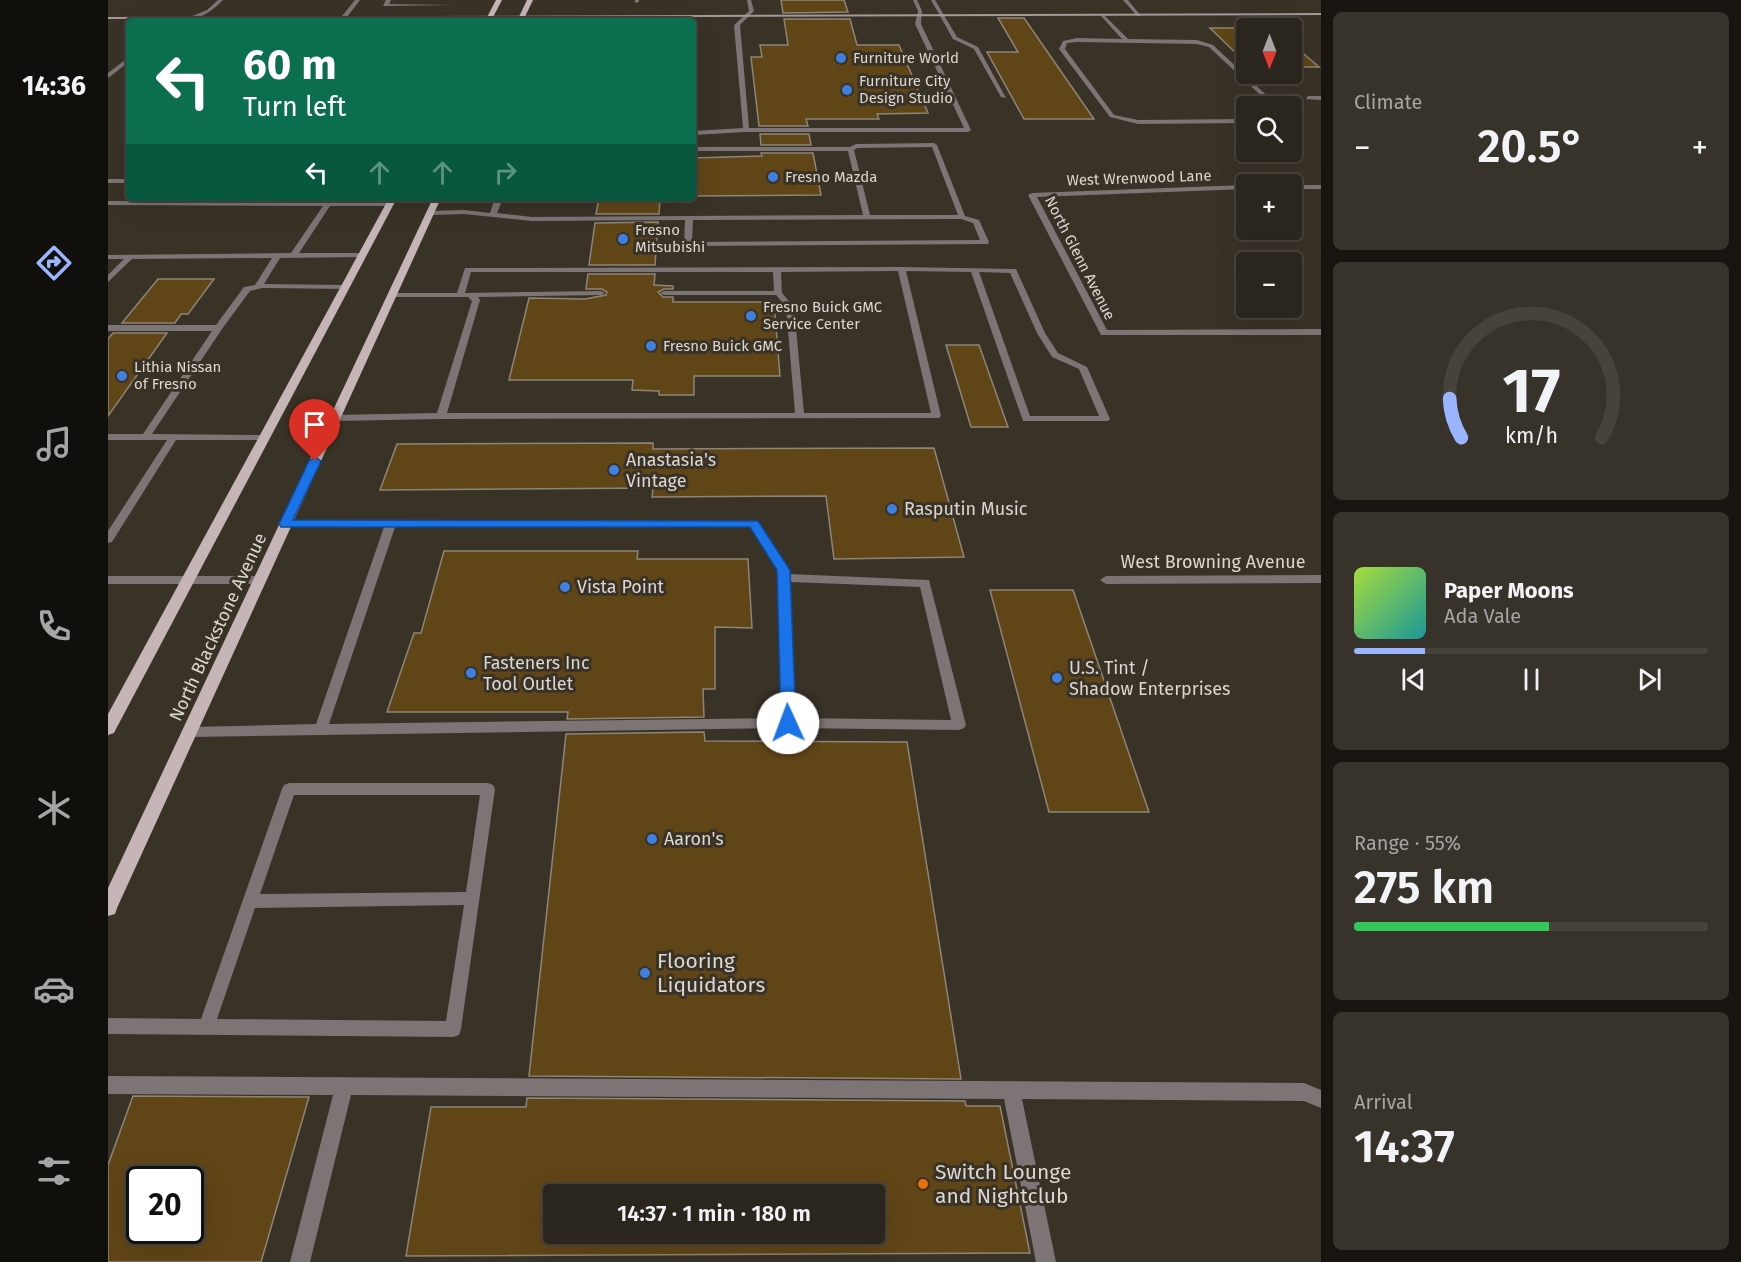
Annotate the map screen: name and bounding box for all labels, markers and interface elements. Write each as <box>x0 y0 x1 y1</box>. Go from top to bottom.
north arrow <box>1236 18 1302 84</box>
map controls <box>1236 18 1302 318</box>
text: 60 m <box>243 40 337 90</box>
icon: left <box>144 42 222 120</box>
place label: Furniture World <box>853 49 959 67</box>
marker: Furniture World <box>834 51 848 65</box>
text: 14:36 <box>22 70 86 102</box>
place label: Furniture City Design Studio <box>859 72 953 107</box>
marker: Furniture City Design Studio <box>840 83 854 97</box>
text: Climate <box>1354 90 1422 114</box>
text: Turn left <box>243 91 346 123</box>
button: search <box>1236 96 1302 162</box>
text: 20.5° <box>1477 120 1585 174</box>
text: − <box>1354 128 1371 168</box>
text: + <box>1692 128 1708 168</box>
icon: left <box>300 156 333 189</box>
icon: ahead <box>363 156 396 189</box>
icon: ahead <box>426 156 459 189</box>
icon: right <box>489 156 522 189</box>
street label: West Wrenwood Lane <box>1066 166 1212 190</box>
place label: Fresno Mazda <box>785 168 877 186</box>
marker: Fresno Mazda <box>766 170 780 184</box>
button: + <box>1236 174 1302 240</box>
street label: North Glenn Avenue <box>1041 193 1119 323</box>
place label: Fresno Mitsubishi <box>635 221 705 256</box>
marker: Fresno Mitsubishi <box>616 232 630 246</box>
icon: directions <box>33 242 75 284</box>
button: − <box>1236 252 1302 318</box>
place label: Fresno Buick GMC Service Center <box>763 298 883 333</box>
marker: Fresno Buick GMC Service Center <box>744 309 758 323</box>
place label: Fresno Buick GMC <box>663 337 783 355</box>
marker: Fresno Buick GMC <box>644 339 658 353</box>
text: 17 <box>1502 354 1560 429</box>
place label: Lithia Nissan of Fresno <box>134 358 221 393</box>
marker: Lithia Nissan of Fresno <box>115 369 129 383</box>
pin <box>289 399 340 461</box>
icon: arrive <box>298 408 331 441</box>
icon: music <box>33 423 75 465</box>
text: km/h <box>1504 423 1558 449</box>
place label: Anastasia's Vintage <box>626 449 716 492</box>
marker: Anastasia's Vintage <box>607 463 621 477</box>
place label: Rasputin Music <box>904 498 1028 520</box>
marker: Rasputin Music <box>885 502 899 516</box>
street label: North Blackstone Avenue <box>165 529 271 725</box>
street label: West Browning Avenue <box>1121 551 1306 573</box>
place label: Vista Point <box>577 576 664 598</box>
text: Paper Moons <box>1444 577 1574 604</box>
marker: Vista Point <box>558 580 572 594</box>
text: Ada Vale <box>1444 604 1521 628</box>
icon: phone <box>33 605 75 647</box>
place label: Fasteners Inc Tool Outlet <box>483 652 590 695</box>
place label: U.S. Tint / Shadow Enterprises <box>1069 657 1230 700</box>
icon: previous <box>1397 663 1430 696</box>
icon: pause <box>1515 663 1548 696</box>
icon: next <box>1633 663 1666 696</box>
marker: Fasteners Inc Tool Outlet <box>464 666 478 680</box>
marker: U.S. Tint / Shadow Enterprises <box>1050 671 1064 685</box>
position arrow <box>756 691 820 755</box>
icon: climate <box>33 787 75 829</box>
place label: Aaron's <box>664 828 724 850</box>
text: Range · 55% <box>1354 831 1461 855</box>
marker: Aaron's <box>645 832 659 846</box>
text: 275 km <box>1354 861 1494 915</box>
place label: Flooring Liquidators <box>657 948 765 998</box>
marker: Flooring Liquidators <box>638 966 652 980</box>
icon: car <box>33 968 75 1010</box>
text: Arrival <box>1354 1090 1413 1114</box>
text: 14:37 <box>1354 1120 1455 1174</box>
icon: filters <box>33 1150 75 1192</box>
place label: Switch Lounge and Nightclub <box>935 1159 1071 1209</box>
speed limit sign: 20 <box>126 1166 204 1244</box>
marker: Switch Lounge and Nightclub <box>916 1177 930 1191</box>
text: 14:37 · 1 min · 180 m <box>617 1200 811 1227</box>

